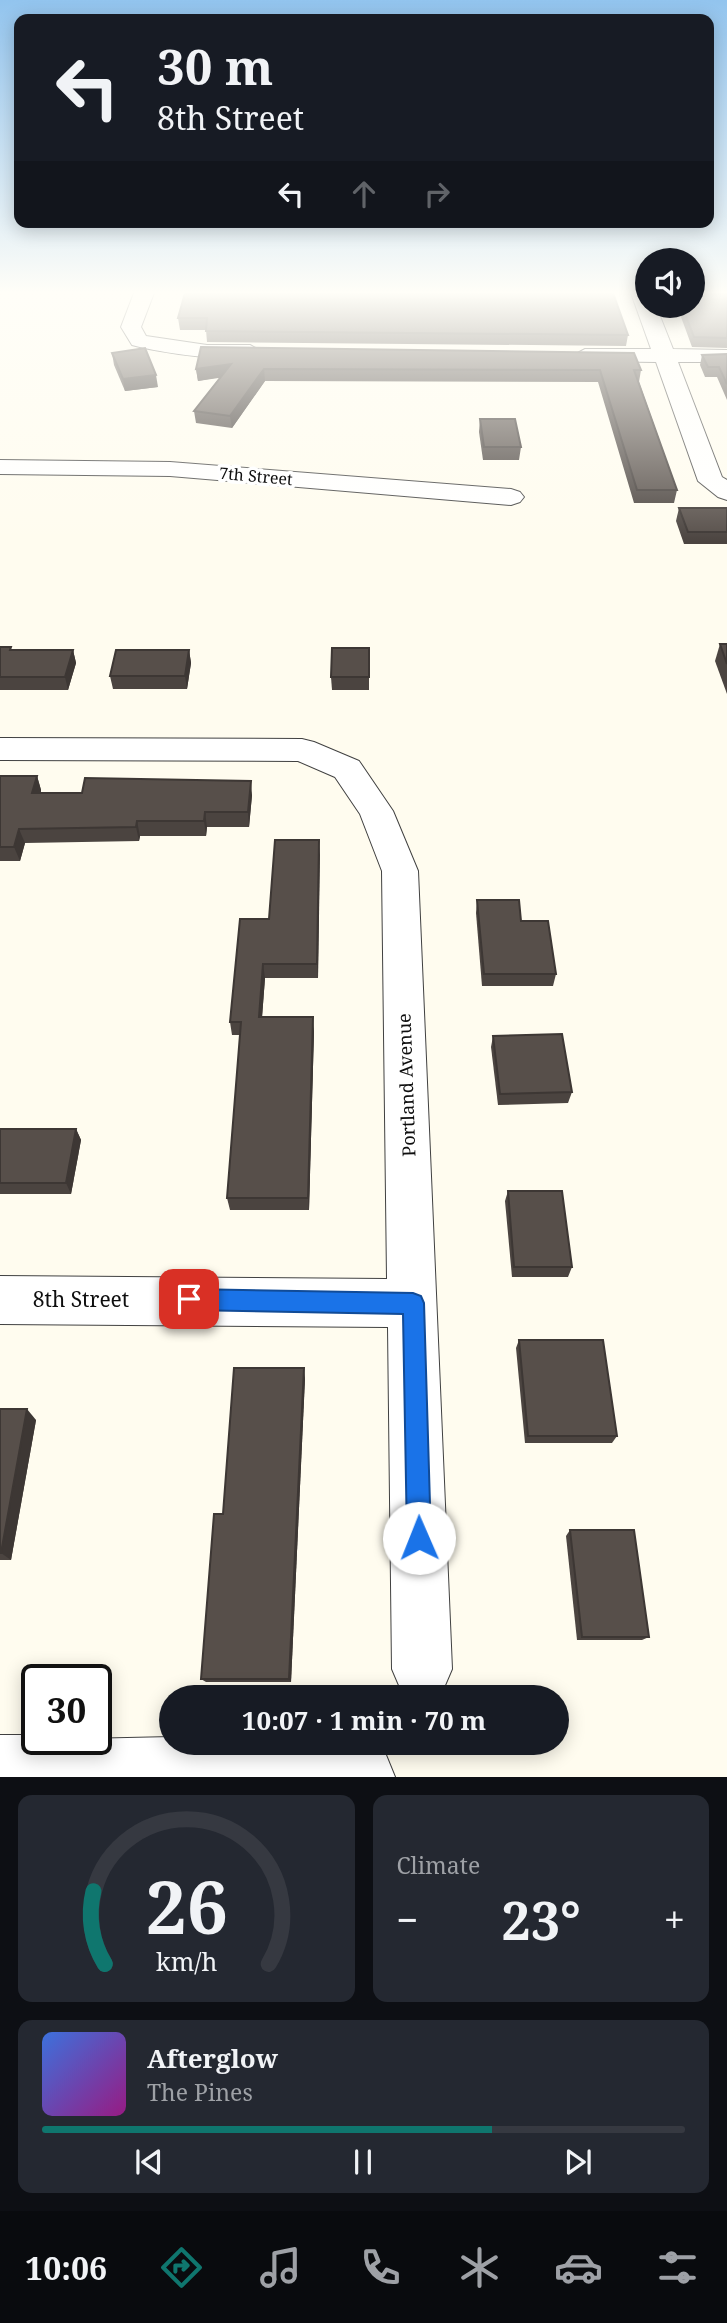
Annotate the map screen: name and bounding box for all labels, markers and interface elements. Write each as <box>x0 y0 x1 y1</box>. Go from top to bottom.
text: 30 m <box>157 33 273 99</box>
icon: left <box>42 42 133 133</box>
text: 8th Street <box>157 96 304 139</box>
icon: left <box>272 175 310 213</box>
icon: ahead <box>345 175 383 213</box>
icon: right <box>418 175 456 213</box>
map controls <box>635 248 705 318</box>
button: sound <box>635 248 705 318</box>
street label: 7th Street <box>218 462 294 490</box>
street label: Portland Avenue <box>392 1013 420 1157</box>
pin <box>159 1269 219 1329</box>
icon: arrive <box>170 1280 208 1318</box>
street label: 8th Street <box>33 1285 129 1313</box>
position arrow <box>382 1501 456 1575</box>
speed limit sign: 30 <box>21 1664 112 1755</box>
text: 10:07 · 1 min · 70 m <box>242 1702 486 1738</box>
text: Climate <box>397 1849 480 1881</box>
text: 26 <box>145 1857 227 1956</box>
text: 23° <box>501 1884 581 1955</box>
text: − <box>397 1893 419 1945</box>
text: + <box>664 1893 685 1945</box>
text: km/h <box>156 1944 217 1978</box>
text: Afterglow <box>147 2040 278 2076</box>
text: The Pines <box>147 2076 253 2108</box>
icon: previous <box>130 2143 168 2181</box>
icon: pause <box>344 2143 382 2181</box>
icon: next <box>559 2143 597 2181</box>
icon: directions <box>157 2243 206 2292</box>
icon: music <box>256 2243 305 2292</box>
icon: phone <box>356 2243 405 2292</box>
icon: climate <box>455 2243 504 2292</box>
icon: car <box>554 2243 603 2292</box>
icon: filters <box>653 2243 702 2292</box>
text: 10:06 <box>25 2246 107 2289</box>

